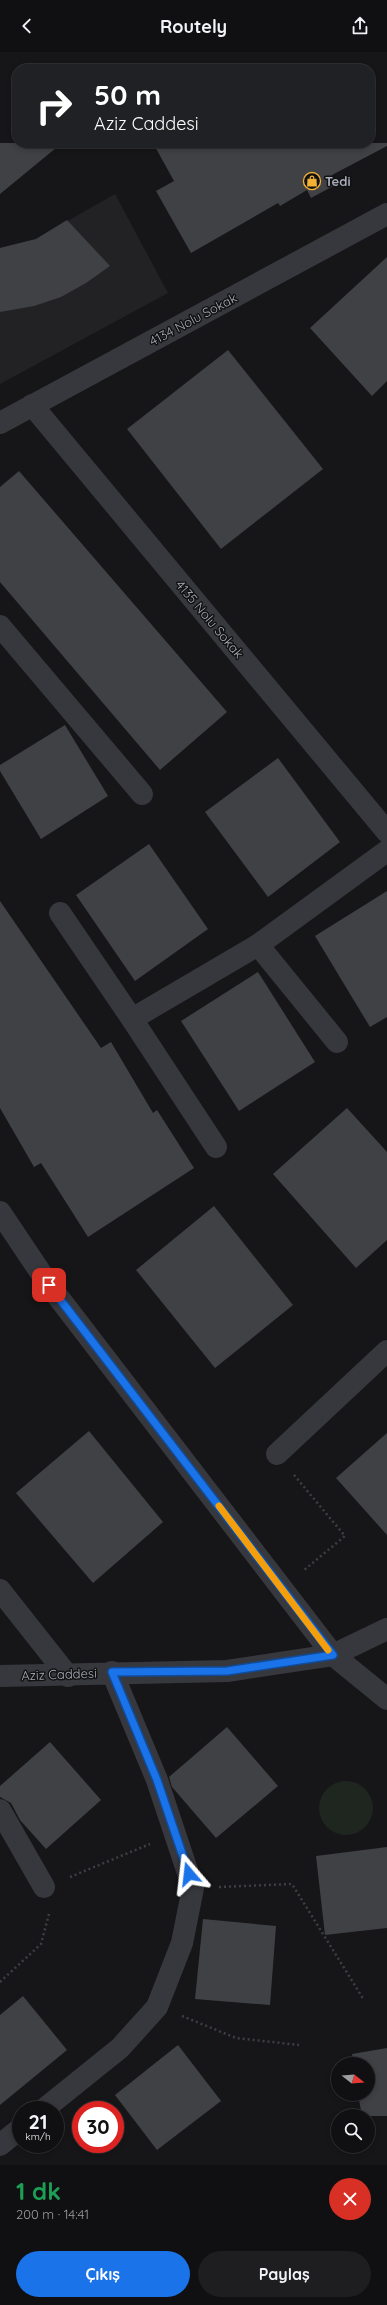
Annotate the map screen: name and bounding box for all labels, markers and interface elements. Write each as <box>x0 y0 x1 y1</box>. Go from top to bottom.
icon: back <box>16 15 38 37</box>
text: Routely <box>160 15 227 38</box>
icon: share <box>349 15 371 37</box>
text: 50 m <box>94 77 161 112</box>
icon: right <box>28 80 80 132</box>
text: Aziz Caddesi <box>94 112 199 135</box>
shop icon: Tedi <box>302 171 322 191</box>
place label: Tedi <box>325 173 350 189</box>
street label: 4134 Nolu Sokak <box>146 289 240 349</box>
street label: 4135 Nolu Sokak <box>173 577 247 661</box>
pin <box>32 1268 66 1302</box>
icon: arrive <box>38 1274 60 1296</box>
street label: Aziz Caddesi <box>21 1665 97 1683</box>
position arrow <box>168 1853 210 1895</box>
north arrow <box>331 2057 375 2101</box>
map controls <box>331 2057 375 2153</box>
speed limit sign: 30 <box>72 2101 124 2153</box>
text: 21 <box>28 2109 48 2134</box>
button: search <box>331 2109 375 2153</box>
text: km/h <box>25 2130 51 2143</box>
text: 1 dk <box>16 2176 61 2206</box>
button: close <box>329 2178 371 2220</box>
text: 200 m · 14:41 <box>16 2206 89 2222</box>
button: Çıkış <box>16 2251 190 2297</box>
button: Paylaş <box>198 2251 371 2297</box>

